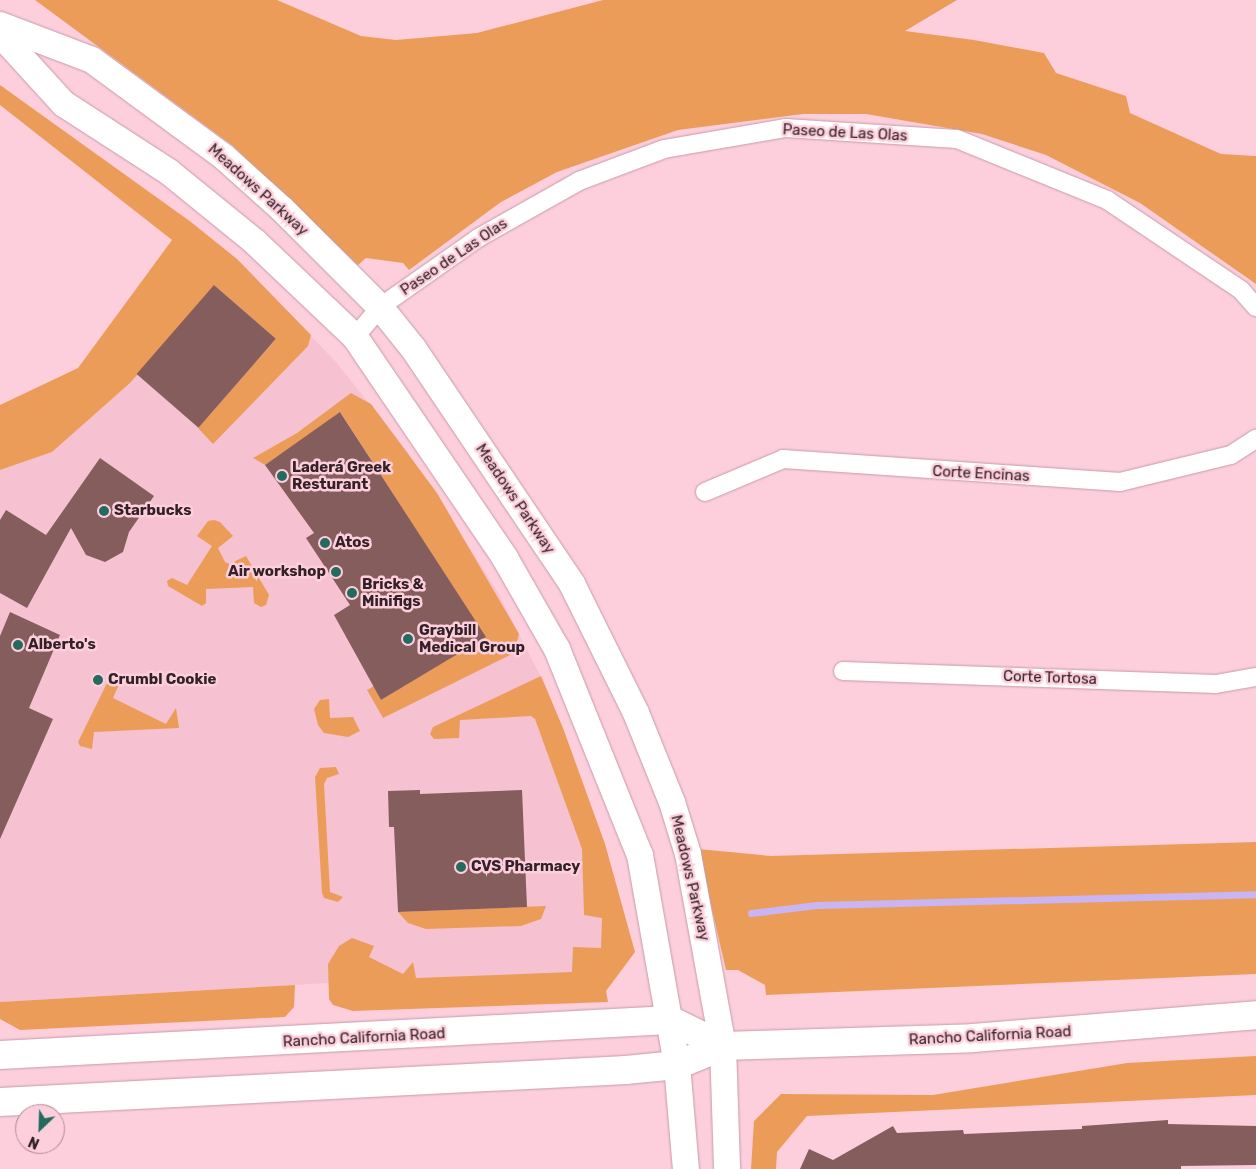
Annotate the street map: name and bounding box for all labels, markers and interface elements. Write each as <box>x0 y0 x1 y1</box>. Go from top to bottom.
street label: Paseo de Las Olas <box>782 121 908 145</box>
street label: Meadows Parkway <box>204 140 312 240</box>
street label: Paseo de Las Olas <box>397 215 511 299</box>
street label: Meadows Parkway <box>472 441 558 557</box>
place label: Laderá Greek Resturant <box>292 458 391 493</box>
street label: Corte Encinas <box>932 462 1030 486</box>
marker: Laderá Greek Resturant <box>276 470 288 482</box>
place label: Starbucks <box>114 502 191 520</box>
marker: Starbucks <box>98 505 110 517</box>
place label: Atos <box>335 534 370 552</box>
marker: Atos <box>319 537 331 549</box>
place label: Air workshop <box>227 563 326 581</box>
marker: Air workshop <box>330 566 342 578</box>
place label: Bricks & Minifigs <box>362 575 424 610</box>
marker: Bricks & Minifigs <box>346 587 358 599</box>
place label: Graybill Medical Group <box>419 621 525 656</box>
marker: Graybill Medical Group <box>401 632 415 646</box>
place label: Alberto's <box>28 636 96 654</box>
marker: Alberto's <box>12 639 24 651</box>
street label: Corte Tortosa <box>1003 667 1097 689</box>
place label: Crumbl Cookie <box>108 671 216 689</box>
marker: Crumbl Cookie <box>92 674 104 686</box>
street label: Meadows Parkway <box>667 813 713 943</box>
place label: CVS Pharmacy <box>471 858 580 876</box>
marker: CVS Pharmacy <box>455 861 467 873</box>
street label: Rancho California Road <box>908 1023 1072 1049</box>
street label: Rancho California Road <box>282 1025 446 1051</box>
north arrow <box>15 1104 65 1154</box>
text: N <box>26 1132 42 1152</box>

